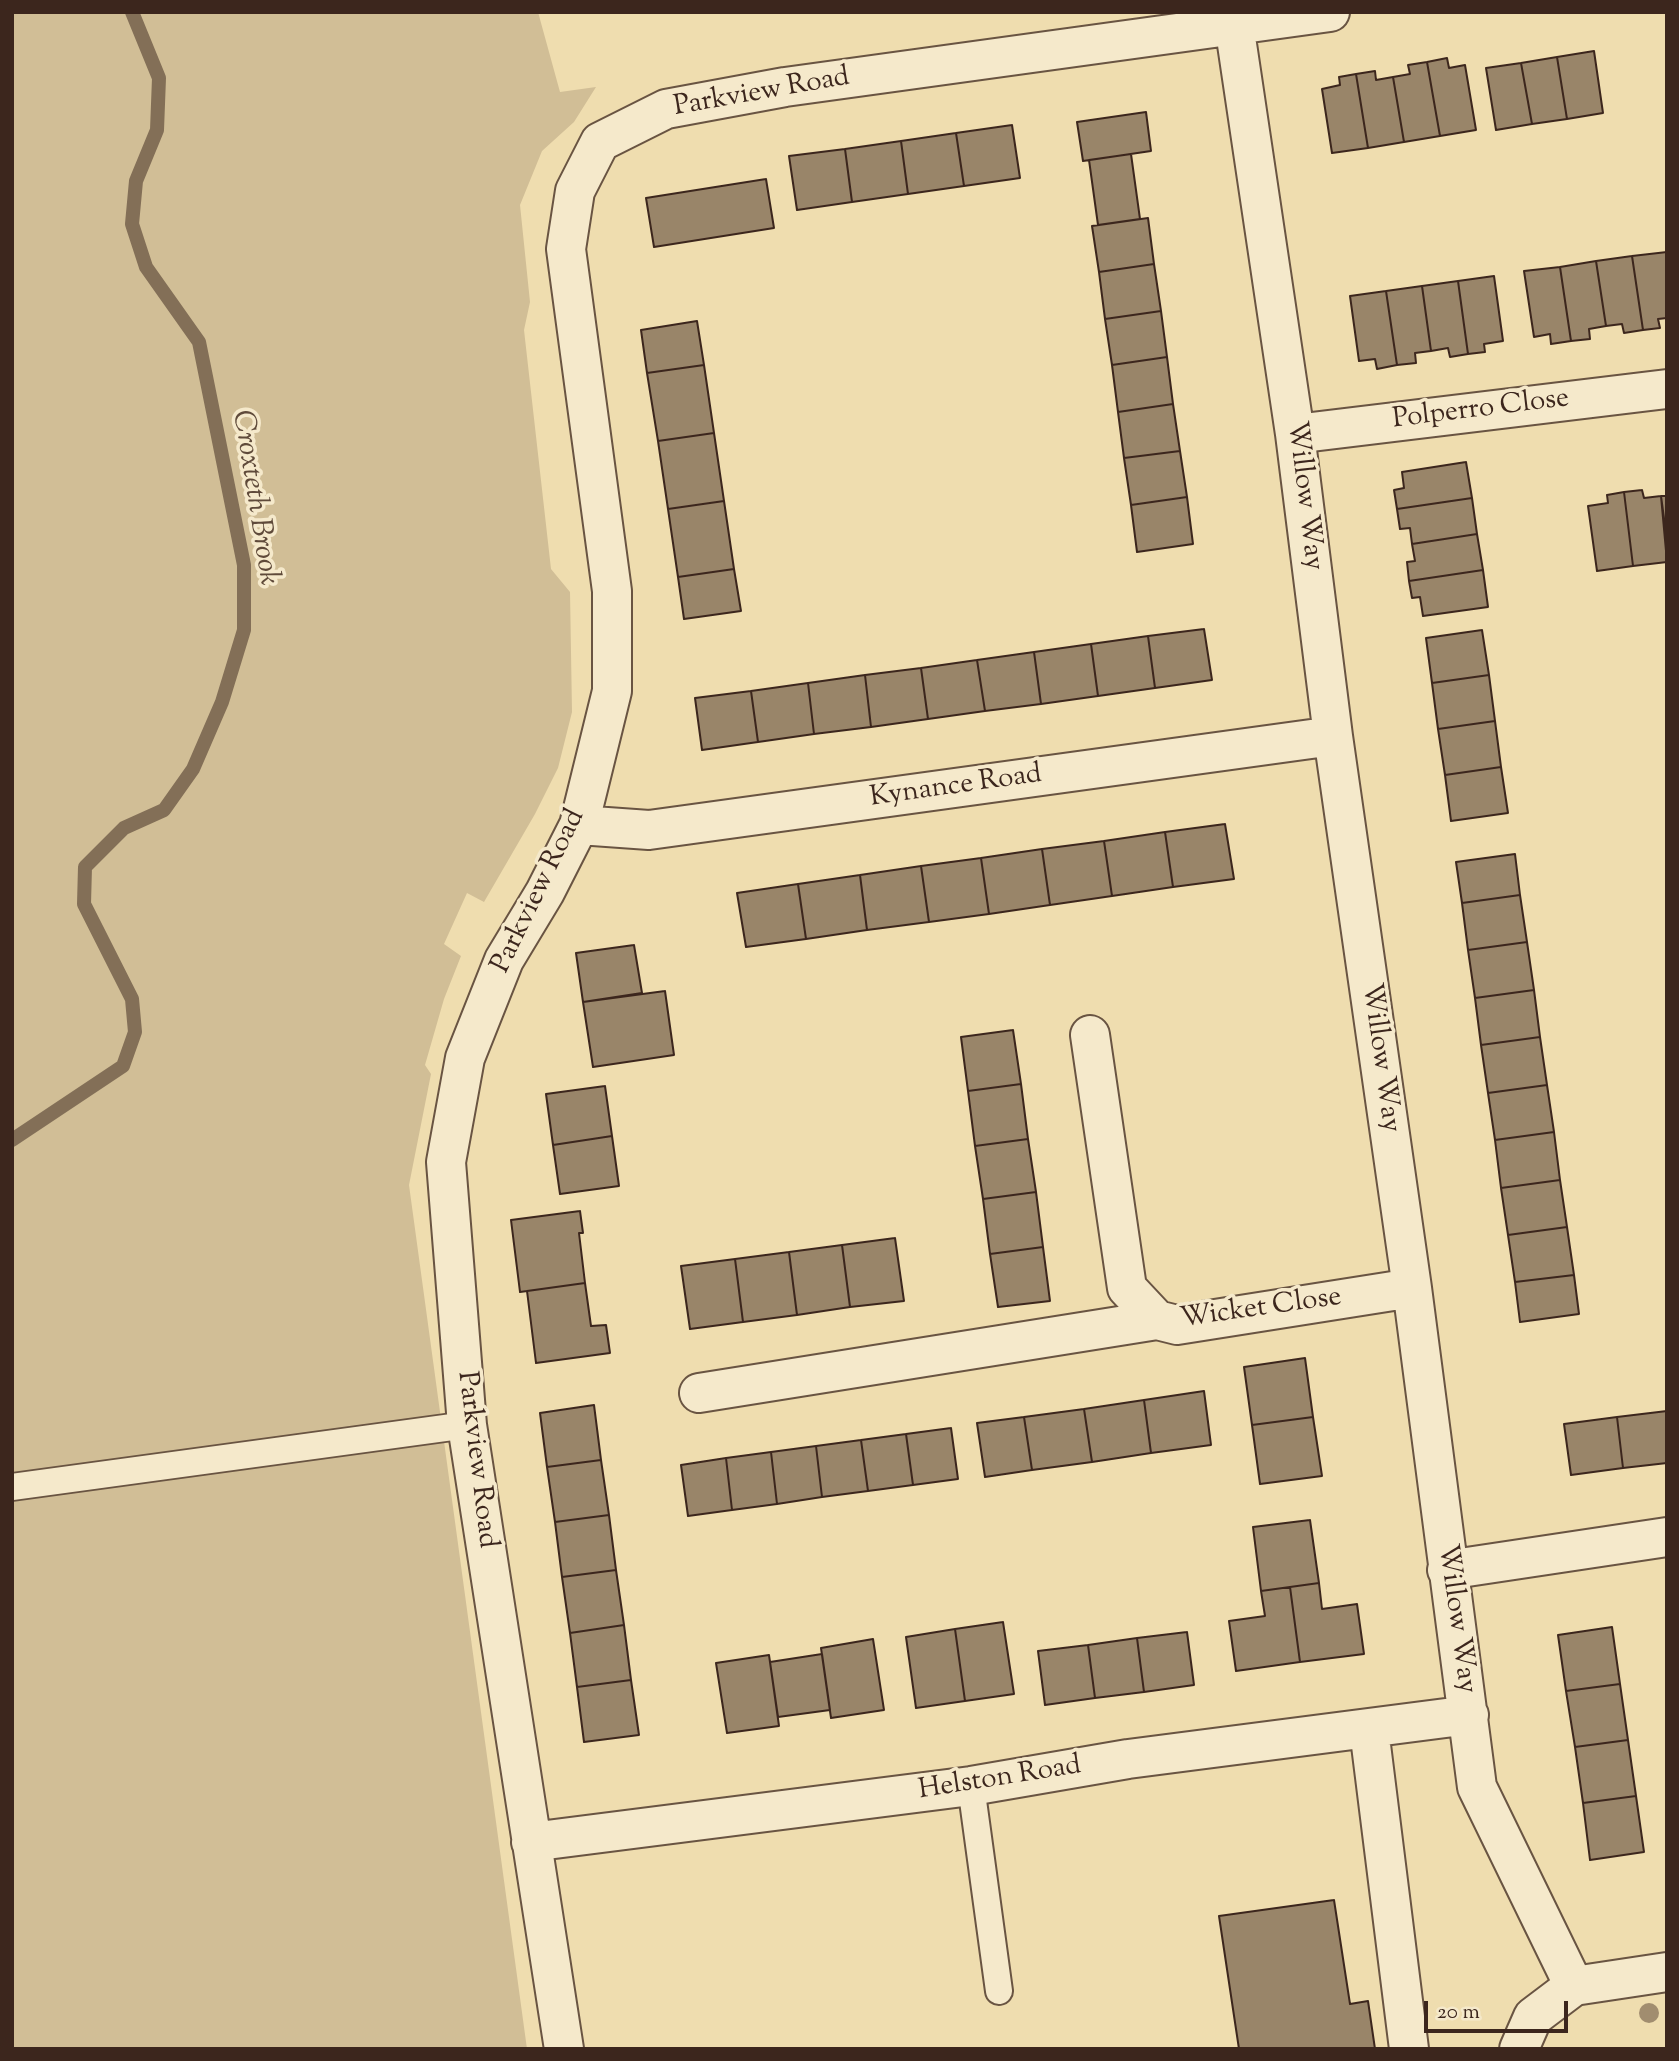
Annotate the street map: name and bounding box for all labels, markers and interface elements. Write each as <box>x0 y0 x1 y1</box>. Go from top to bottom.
street label: Parkview Road <box>671 62 853 126</box>
street label: Polperro Close <box>1391 383 1571 439</box>
water label: Croxteth Brook <box>221 408 285 588</box>
street label: Willow Way <box>1277 419 1329 573</box>
street label: Kynance Road <box>868 759 1044 817</box>
street label: Parkview Road <box>486 805 594 979</box>
street label: Willow Way <box>1352 981 1406 1135</box>
street label: Wicket Close <box>1178 1282 1344 1338</box>
street label: Parkview Road <box>447 1370 503 1550</box>
street label: Willow Way <box>1428 1542 1482 1696</box>
street label: Helston Road <box>916 1751 1084 1809</box>
scale bar <box>1427 1988 1570 2032</box>
text: 20 m <box>1437 1998 1480 2028</box>

